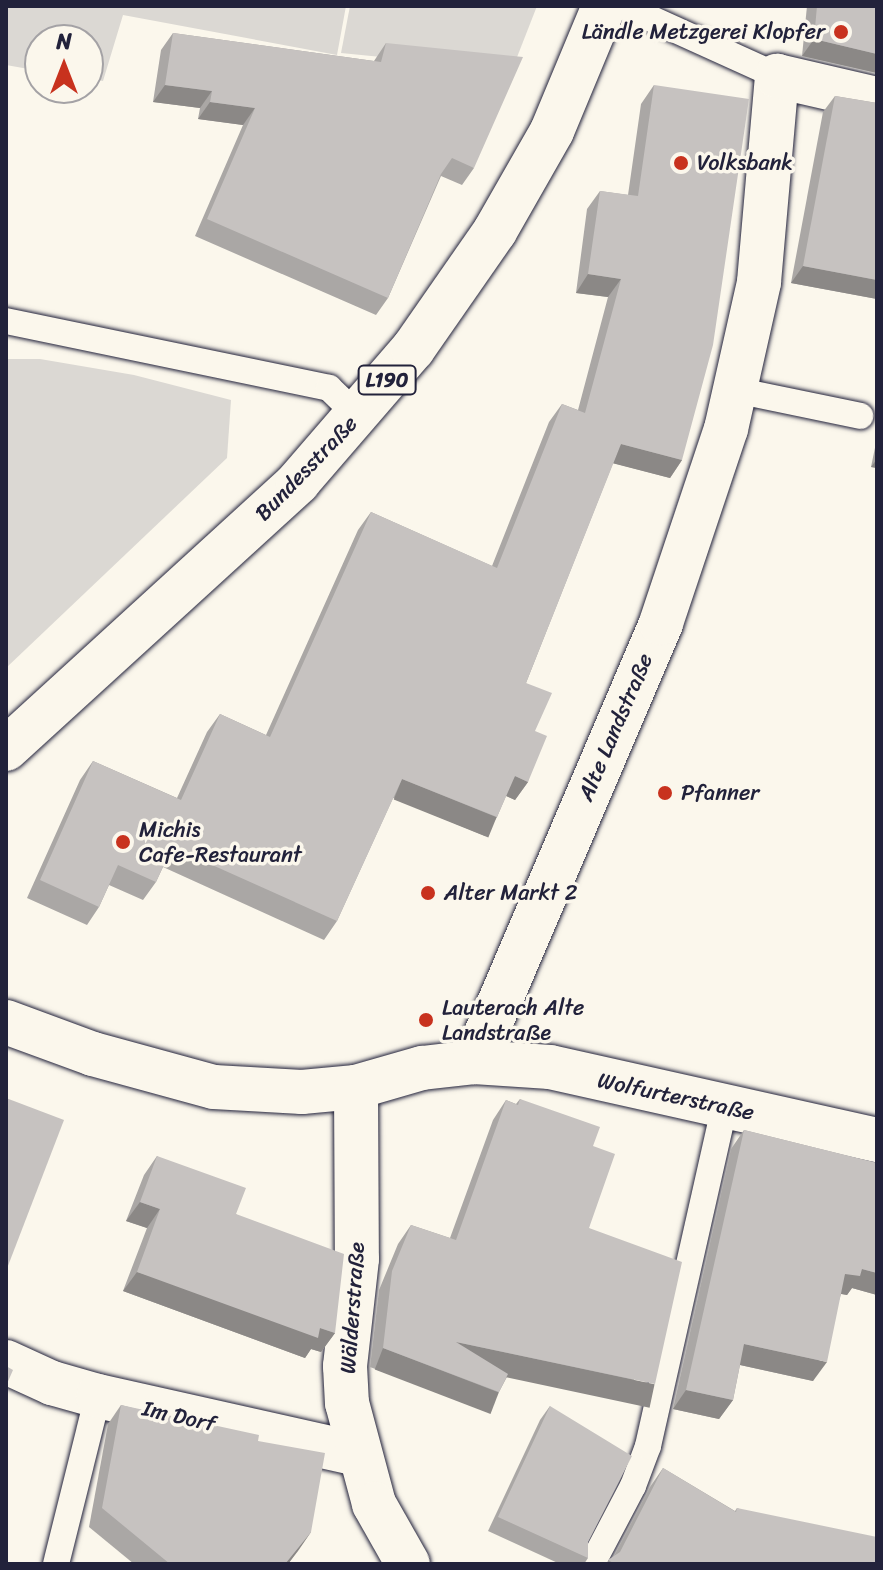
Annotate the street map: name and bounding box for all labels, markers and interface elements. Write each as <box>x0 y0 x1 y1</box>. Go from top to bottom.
place label: Ländle Metzgerei Klopfer <box>582 19 825 45</box>
text: N <box>56 22 72 61</box>
marker: Ländle Metzgerei Klopfer <box>832 23 850 41</box>
north arrow <box>24 24 104 104</box>
place label: Volksbank <box>697 150 793 176</box>
marker: Volksbank <box>672 154 690 172</box>
road number: L190 <box>357 364 417 396</box>
street label: Bundesstraße <box>249 410 363 526</box>
street label: Alte Landstraße <box>572 650 658 804</box>
place label: Pfanner <box>681 780 759 806</box>
marker: Pfanner <box>656 784 674 802</box>
place label: Michis Cafe-Restaurant <box>139 816 302 868</box>
marker: Michis Cafe-Restaurant <box>114 833 132 851</box>
place label: Alter Markt 2 <box>444 880 577 906</box>
marker: Alter Markt 2 <box>419 884 437 902</box>
place label: Lauterach Alte Landstraße <box>442 994 585 1046</box>
marker: Lauterach Alte Landstraße <box>417 1011 435 1029</box>
street label: Wolfurterstraße <box>595 1067 757 1125</box>
street label: Wälderstraße <box>334 1241 370 1375</box>
street label: Im Dorf <box>140 1395 218 1437</box>

